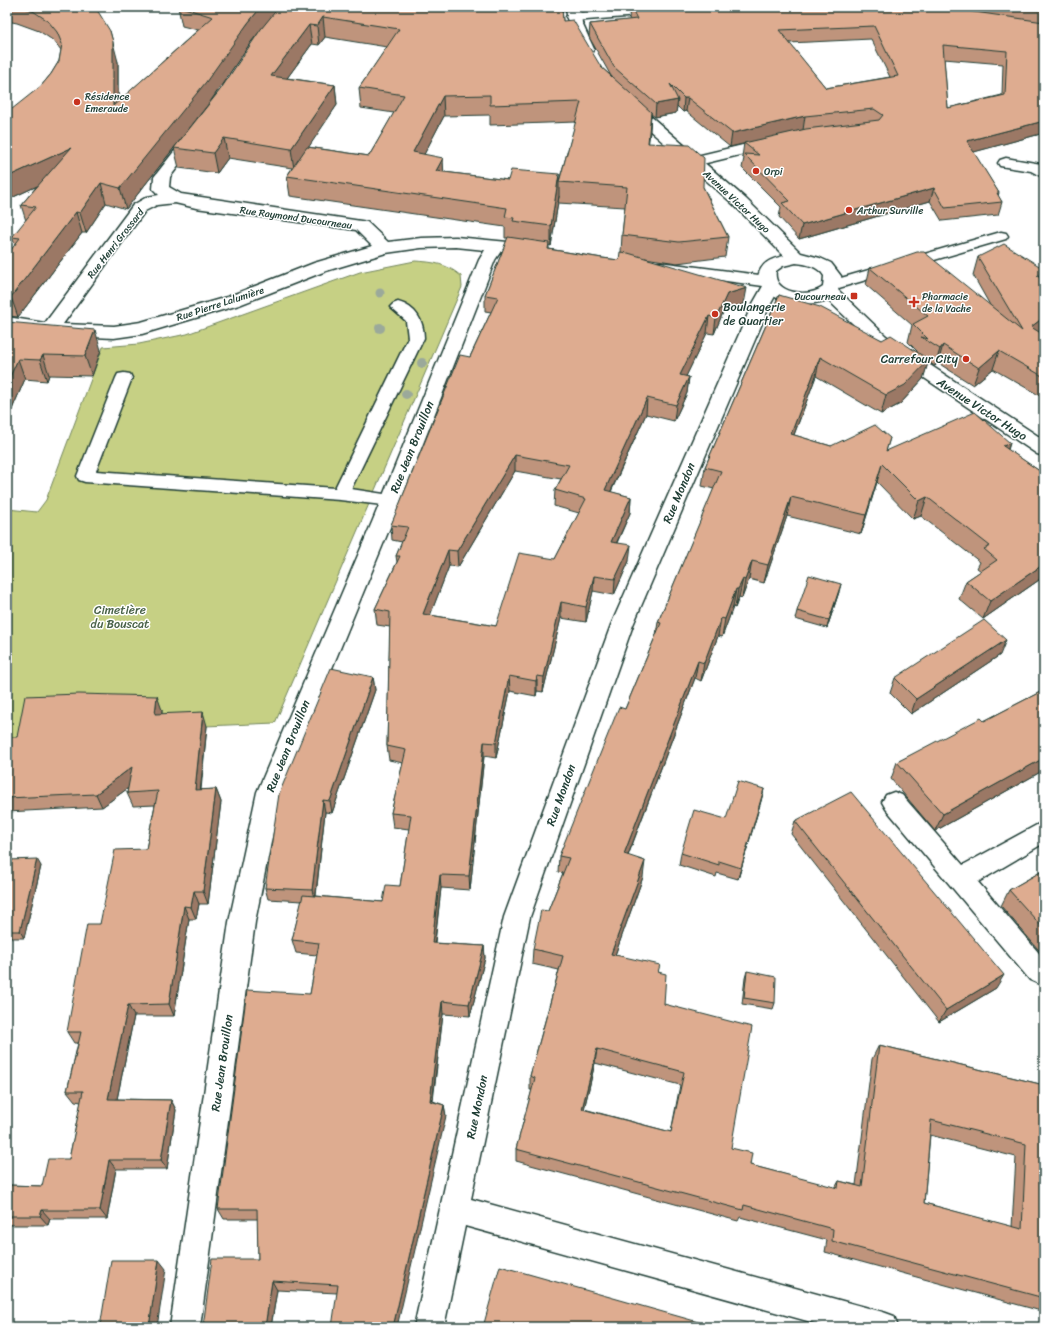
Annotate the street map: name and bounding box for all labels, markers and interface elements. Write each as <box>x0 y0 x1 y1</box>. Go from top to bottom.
place label: Résidence Emeraude <box>85 88 129 118</box>
marker: Résidence Emeraude <box>72 97 82 107</box>
place label: Orpi <box>764 163 784 181</box>
street label: Avenue Victor Hugo <box>698 165 774 238</box>
marker: Orpi <box>751 166 761 176</box>
street label: Rue Raymond Ducourneau <box>239 201 354 235</box>
place label: Arthur Surville <box>856 202 923 220</box>
street label: Rue Henri Grossard <box>83 204 149 283</box>
marker: Arthur Surville <box>844 205 854 215</box>
street label: Rue Pierre Lalumière <box>174 281 267 327</box>
place label: Ducourneau <box>794 288 847 306</box>
place label: Pharmacie de la Vache <box>922 288 971 318</box>
marker: Ducourneau <box>849 291 859 301</box>
place label: Boulangerie de Quartier <box>723 296 785 332</box>
marker: Pharmacie de la Vache <box>909 297 919 307</box>
marker: Boulangerie de Quartier <box>710 309 720 319</box>
place label: Carrefour City <box>881 348 959 370</box>
marker: Carrefour City <box>961 354 971 364</box>
street label: Avenue Victor Hugo <box>931 371 1032 447</box>
street label: Rue Jean Brouillon <box>383 397 441 497</box>
street label: Rue Mondon <box>656 459 702 527</box>
park label: Cimetière du Bouscat <box>91 599 149 635</box>
street label: Rue Jean Brouillon <box>259 696 317 796</box>
street label: Rue Mondon <box>540 760 583 829</box>
street label: Rue Jean Brouillon <box>204 1012 240 1113</box>
street label: Rue Mondon <box>460 1073 495 1141</box>

